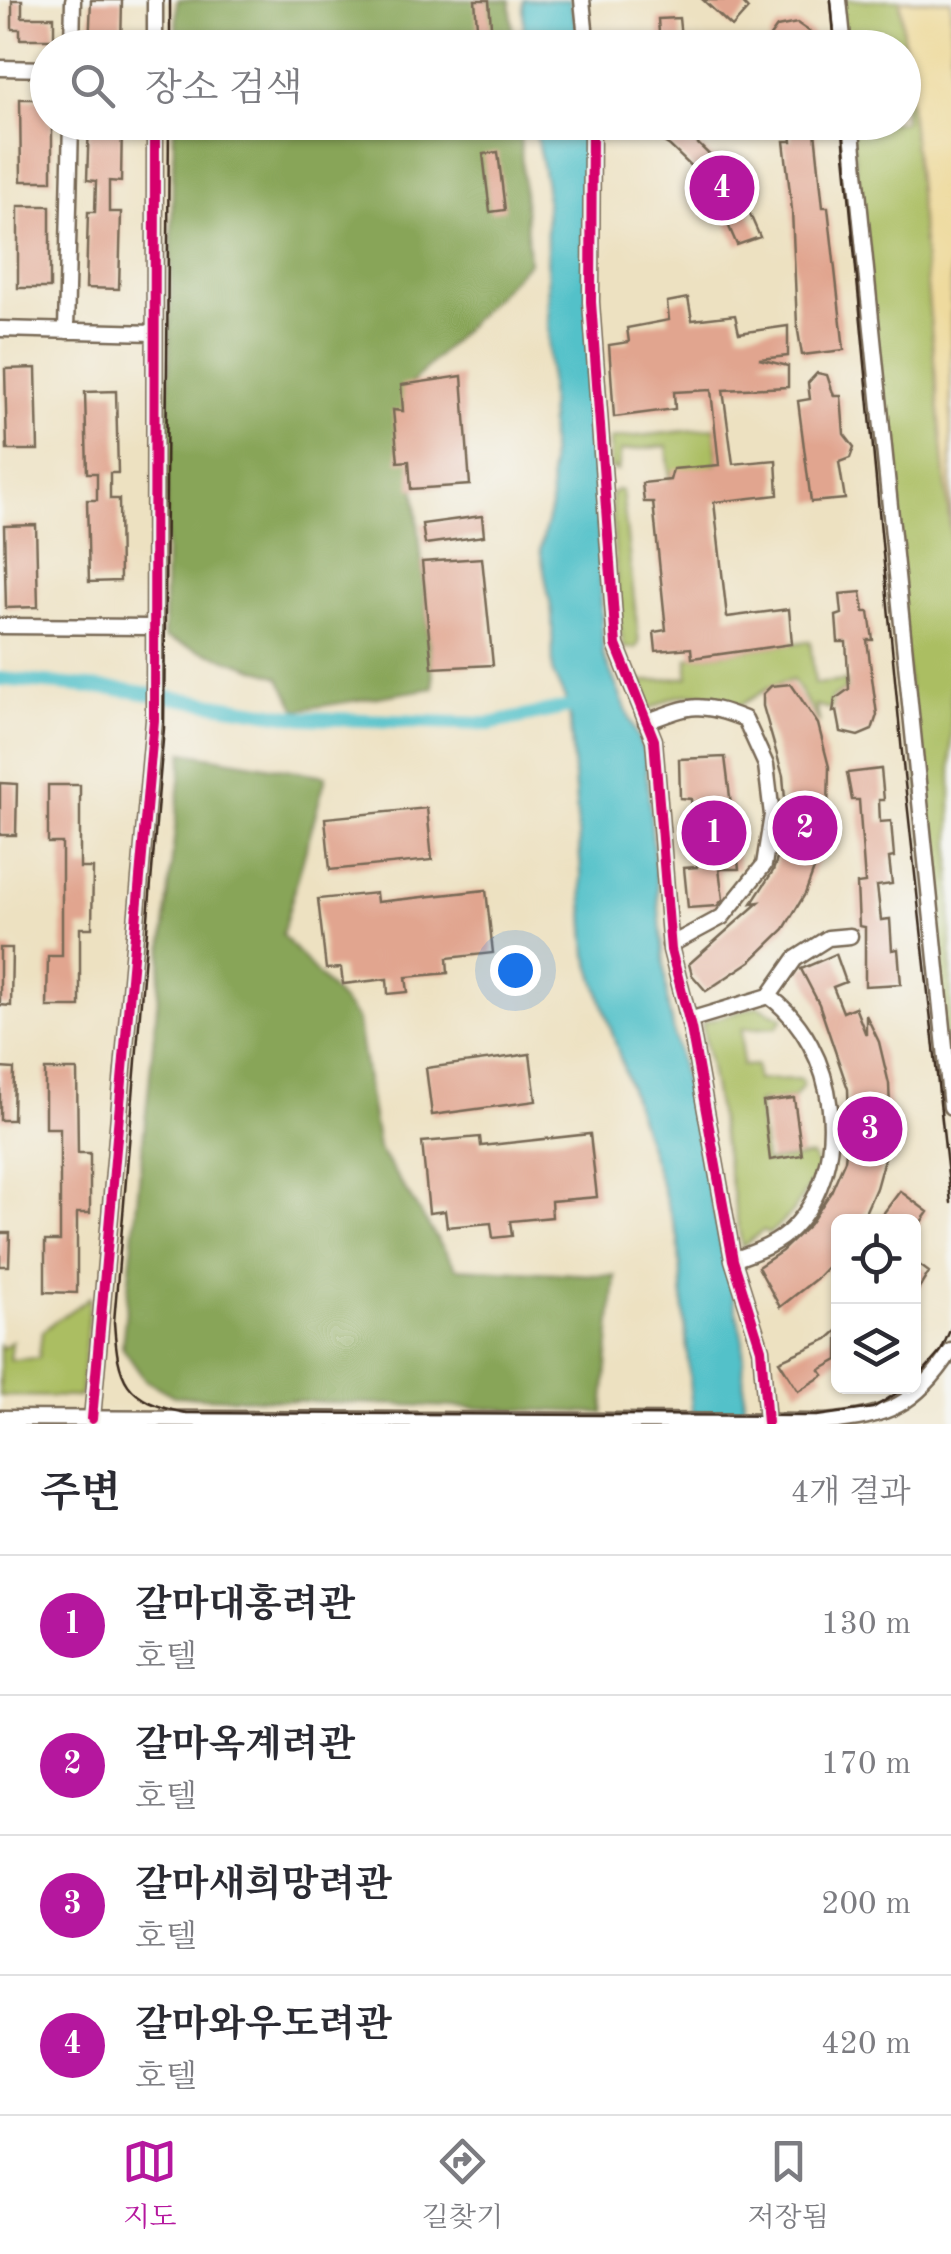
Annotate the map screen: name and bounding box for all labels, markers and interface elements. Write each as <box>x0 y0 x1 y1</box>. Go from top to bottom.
search box <box>30 30 921 140</box>
icon: search <box>65 58 120 113</box>
text: 장소 검색 <box>145 71 302 109</box>
pin: 4 <box>690 150 754 226</box>
pin: 2 <box>772 790 838 866</box>
pin: 1 <box>682 796 746 870</box>
your location <box>490 945 541 996</box>
pin: 3 <box>838 1092 902 1166</box>
map controls <box>831 1214 921 1394</box>
button: locate <box>831 1214 921 1304</box>
button: layers <box>831 1304 921 1394</box>
text: 주변 <box>40 1474 121 1516</box>
text: 4개 결과 <box>791 1478 911 1510</box>
text: 갈마대홍려관 <box>135 1587 355 1625</box>
text: 1 <box>63 1609 82 1641</box>
text: 130 m <box>821 1609 911 1641</box>
text: 호텔 <box>135 1643 197 1675</box>
text: 갈마옥계려관 <box>135 1727 355 1765</box>
text: 2 <box>63 1749 82 1781</box>
text: 170 m <box>821 1749 911 1781</box>
text: 호텔 <box>135 1783 197 1815</box>
text: 갈마새희망려관 <box>135 1867 392 1905</box>
text: 3 <box>63 1889 82 1921</box>
text: 200 m <box>821 1889 911 1921</box>
text: 호텔 <box>135 1923 197 1955</box>
text: 갈마와우도려관 <box>135 2007 392 2045</box>
text: 4 <box>63 2029 82 2061</box>
text: 420 m <box>821 2029 911 2061</box>
text: 호텔 <box>135 2063 197 2095</box>
tab: 지도 <box>122 2134 177 2237</box>
tab: 길찾기 <box>422 2134 503 2237</box>
tab: 저장됨 <box>748 2134 829 2237</box>

